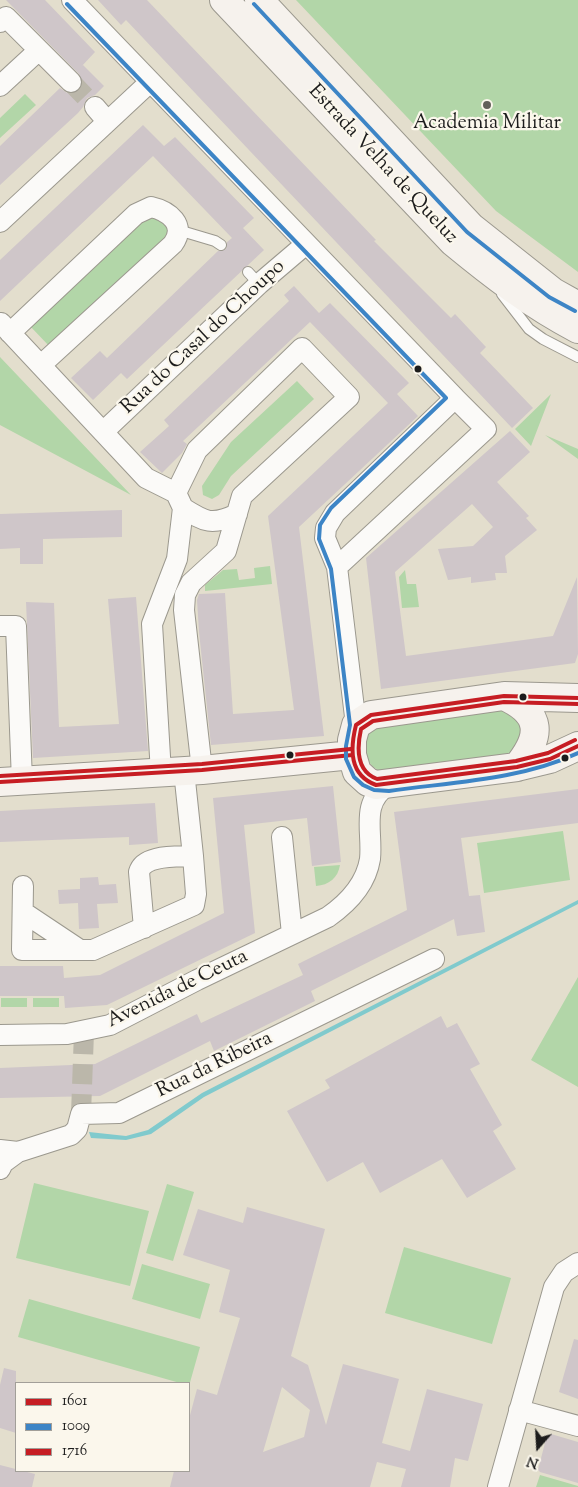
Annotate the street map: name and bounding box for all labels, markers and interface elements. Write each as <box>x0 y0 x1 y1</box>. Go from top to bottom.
street label: Estrada Velha de Queluz <box>302 80 462 250</box>
marker: Academia Militar <box>481 99 493 111</box>
place label: Academia Militar <box>413 113 561 137</box>
street label: Rua do Casal do Choupo <box>117 256 291 420</box>
unlabelled marker <box>413 364 423 374</box>
unlabelled marker <box>518 692 528 702</box>
unlabelled marker <box>285 750 295 760</box>
unlabelled marker <box>560 753 570 763</box>
street label: Avenida de Ceuta <box>104 946 252 1034</box>
street label: Rua da Ribeira <box>153 1028 277 1104</box>
legend <box>15 1382 190 1472</box>
text: 1601 <box>62 1391 87 1412</box>
text: 1009 <box>62 1416 90 1437</box>
north arrow <box>513 1422 563 1472</box>
text: 1716 <box>62 1441 87 1462</box>
text: N <box>525 1450 542 1472</box>

